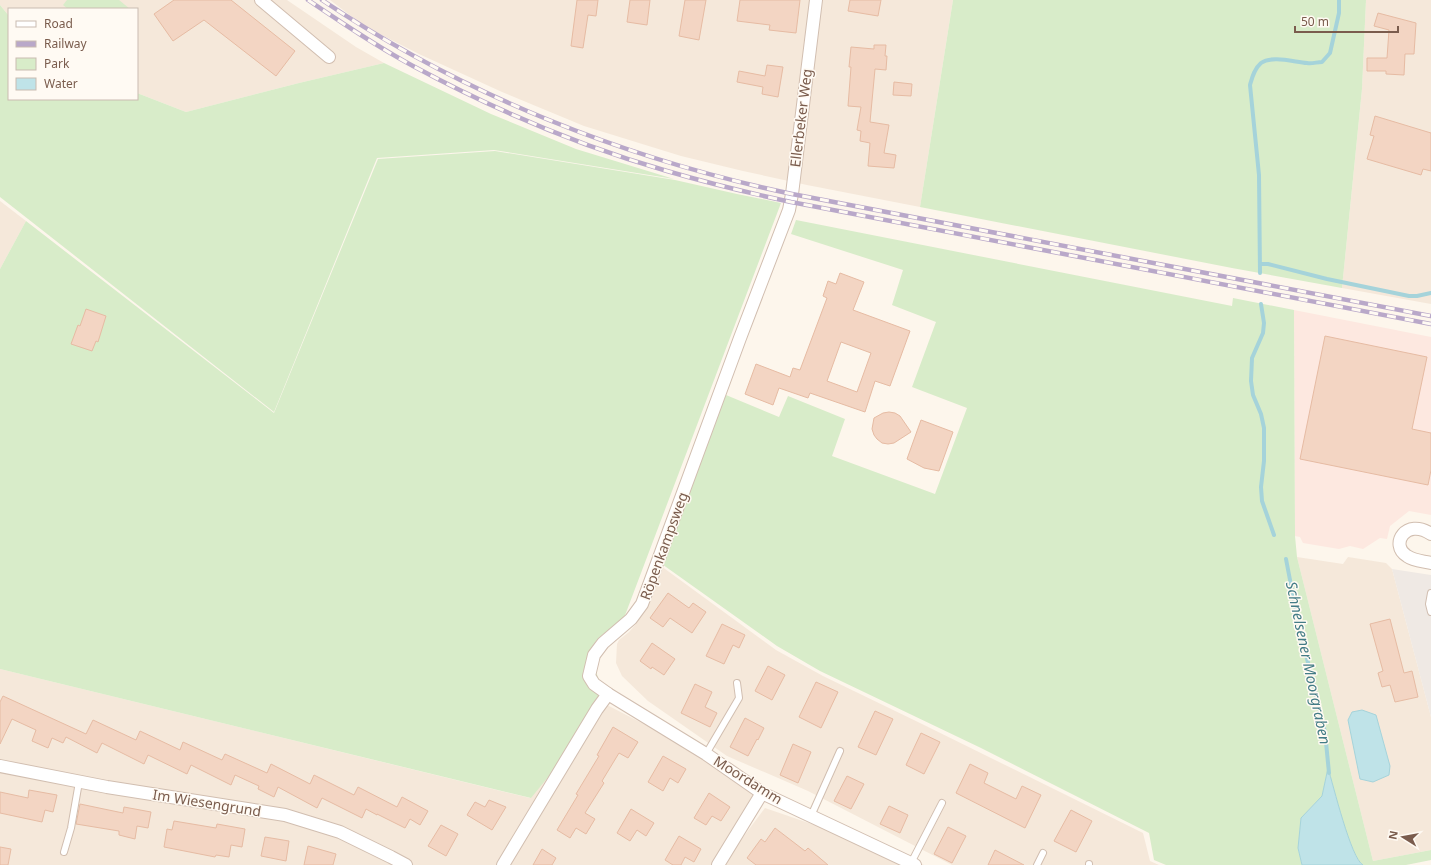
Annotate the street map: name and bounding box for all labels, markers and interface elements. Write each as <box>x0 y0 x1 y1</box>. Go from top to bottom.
legend <box>8 8 138 100</box>
scale bar <box>1295 8 1398 34</box>
text: 50 m <box>1301 13 1329 30</box>
text: Road <box>44 15 73 32</box>
text: Railway <box>44 35 88 52</box>
text: Park <box>44 55 70 72</box>
street label: Ellerbeker Weg <box>785 68 816 168</box>
text: Water <box>44 75 78 92</box>
street label: Röpenkampsweg <box>635 489 692 602</box>
water label: Schnelsener Moorgraben <box>1282 579 1336 746</box>
street label: Moordamm <box>710 751 786 808</box>
street label: Im Wiesengrund <box>151 785 263 820</box>
north arrow <box>1383 817 1423 857</box>
text: N <box>1384 829 1401 841</box>

